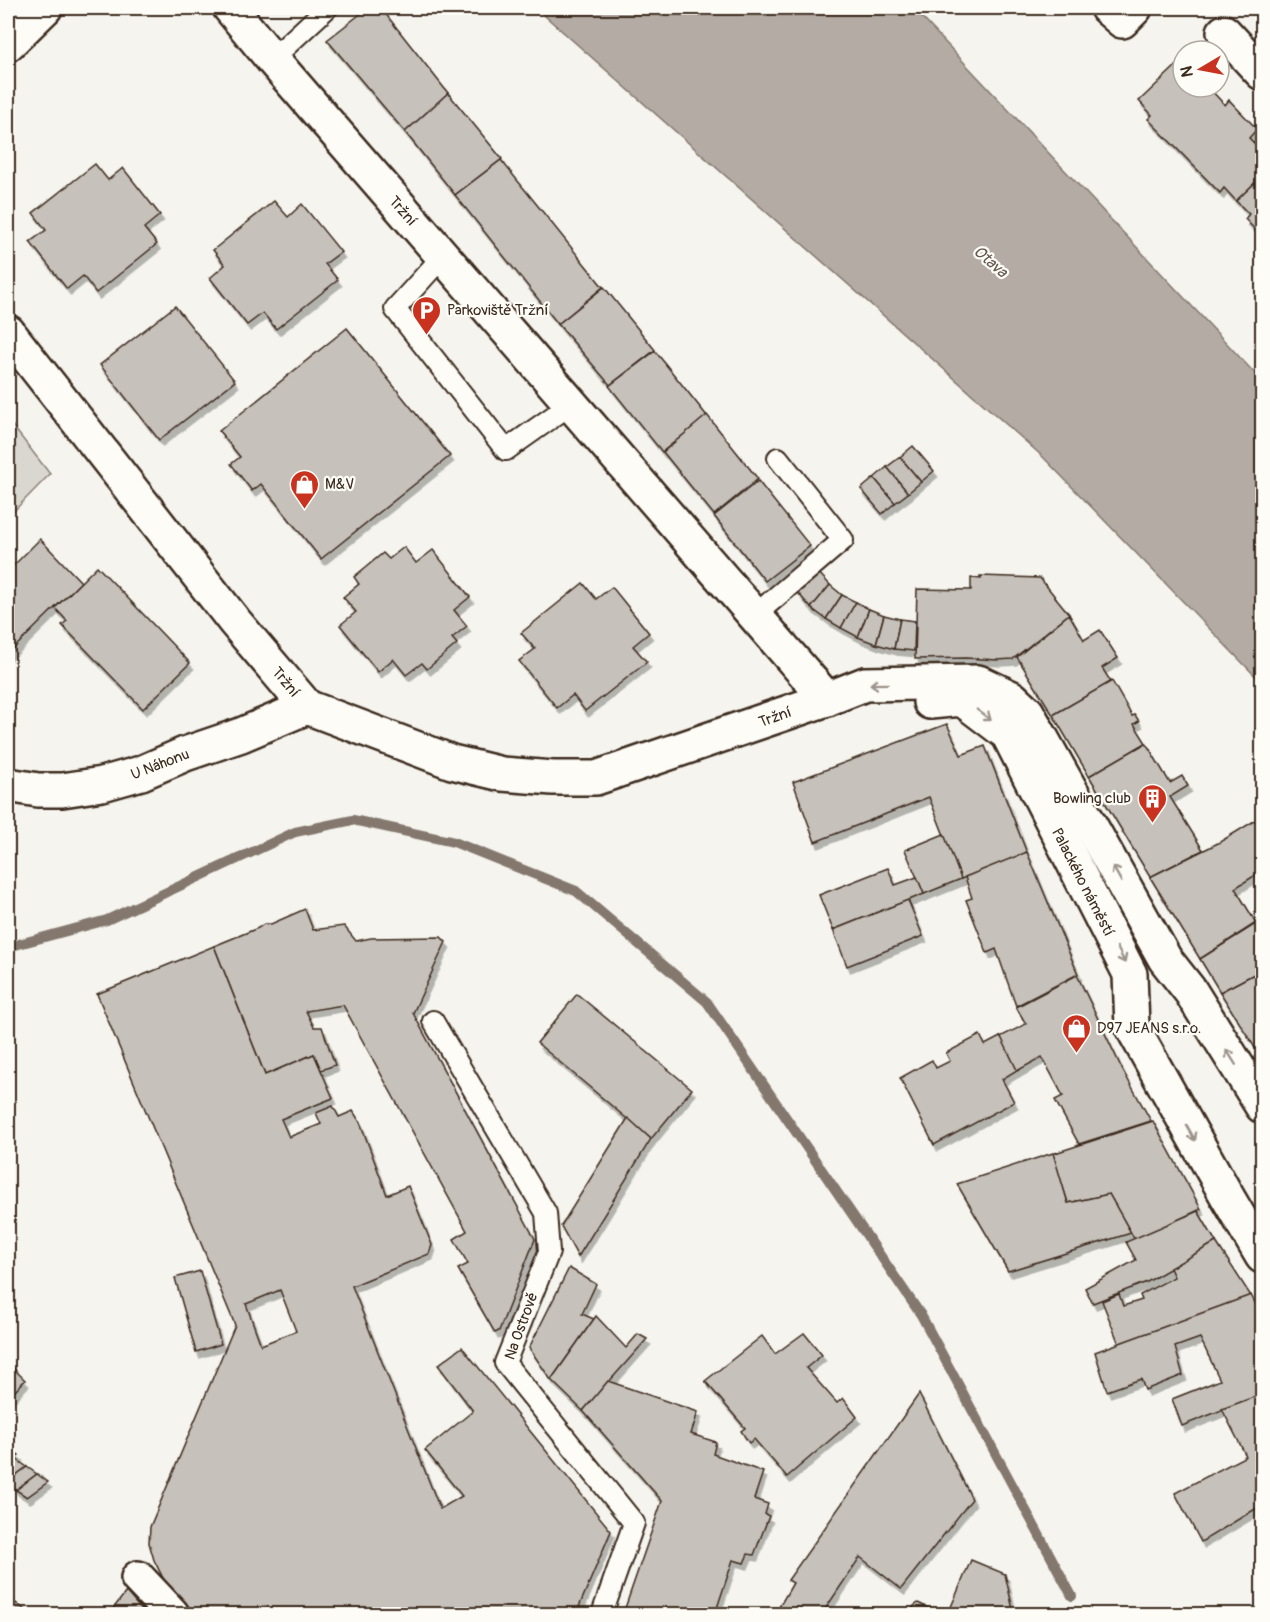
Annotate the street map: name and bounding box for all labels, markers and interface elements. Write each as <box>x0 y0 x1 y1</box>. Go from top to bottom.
north arrow <box>1171 39 1231 99</box>
text: N <box>1176 64 1198 78</box>
street label: Tržní <box>384 192 421 230</box>
water label: Otava <box>969 242 1013 283</box>
parking icon: Parkoviště Tržní <box>410 294 442 336</box>
place label: Parkoviště Tržní <box>447 301 548 320</box>
shop icon: M&V <box>288 468 320 510</box>
place label: M&V <box>325 475 354 494</box>
street label: Tržní <box>267 663 304 701</box>
one-way arrow <box>870 678 890 689</box>
street label: Tržní <box>756 703 794 732</box>
one-way arrow <box>976 708 992 721</box>
street label: U Náhonu <box>128 745 192 784</box>
building icon: Bowling club <box>1136 782 1168 824</box>
place label: Bowling club <box>1053 789 1131 808</box>
street label: Palackého náměstí <box>1047 825 1118 940</box>
one-way arrow <box>1111 865 1122 883</box>
one-way arrow <box>1115 946 1127 964</box>
shop icon: D97 JEANS s.r.o. <box>1060 1012 1092 1054</box>
place label: D97 JEANS s.r.o. <box>1097 1019 1201 1038</box>
one-way arrow <box>1225 1049 1237 1066</box>
one-way arrow <box>1186 1123 1197 1141</box>
street label: Na Ostrově <box>500 1290 542 1363</box>

